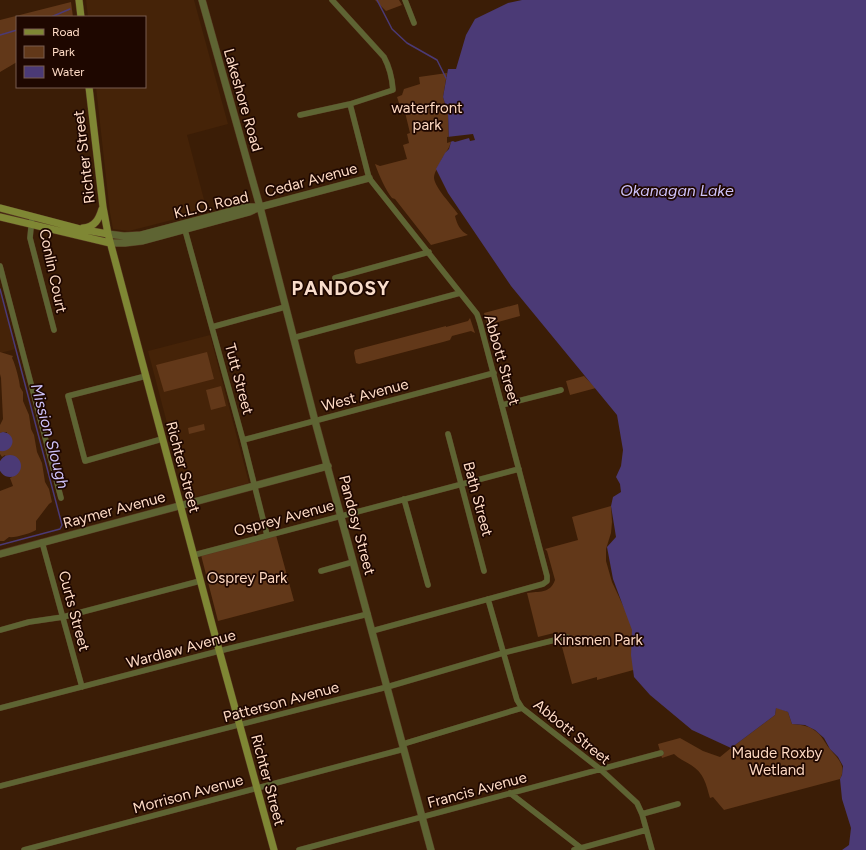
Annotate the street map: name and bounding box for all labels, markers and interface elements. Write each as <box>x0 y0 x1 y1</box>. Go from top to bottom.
legend <box>16 16 146 88</box>
text: Road <box>52 25 80 39</box>
text: Park <box>52 45 75 59</box>
street label: Lakeshore Road <box>220 46 266 154</box>
text: Water <box>52 65 84 79</box>
park label: waterfront park <box>391 99 463 134</box>
street label: Richter Street <box>69 109 99 205</box>
street label: Cedar Avenue <box>263 159 359 201</box>
water label: Okanagan Lake <box>620 181 734 200</box>
street label: K.L.O. Road <box>172 188 250 222</box>
street label: Conlin Court <box>35 227 71 315</box>
district label: PANDOSY <box>292 277 390 300</box>
street label: Abbott Street <box>480 313 524 408</box>
street label: Tutt Street <box>221 341 257 417</box>
street label: West Avenue <box>320 375 410 415</box>
water label: Mission Slough <box>27 381 73 491</box>
street label: Richter Street <box>162 419 204 515</box>
street label: Bath Street <box>459 460 497 539</box>
street label: Pandosy Street <box>335 473 379 577</box>
street label: Raymer Avenue <box>61 488 167 532</box>
street label: Osprey Avenue <box>232 496 336 540</box>
street label: Curts Street <box>55 569 93 654</box>
park label: Osprey Park <box>207 569 288 587</box>
street label: Wardlaw Avenue <box>124 626 238 672</box>
park label: Kinsmen Park <box>553 631 643 649</box>
street label: Patterson Avenue <box>221 678 341 726</box>
street label: Abbott Street <box>530 696 614 769</box>
street label: Richter Street <box>247 732 289 828</box>
park label: Maude Roxby Wetland <box>731 744 823 779</box>
street label: Francis Avenue <box>425 768 529 812</box>
street label: Morrison Avenue <box>131 771 245 817</box>

